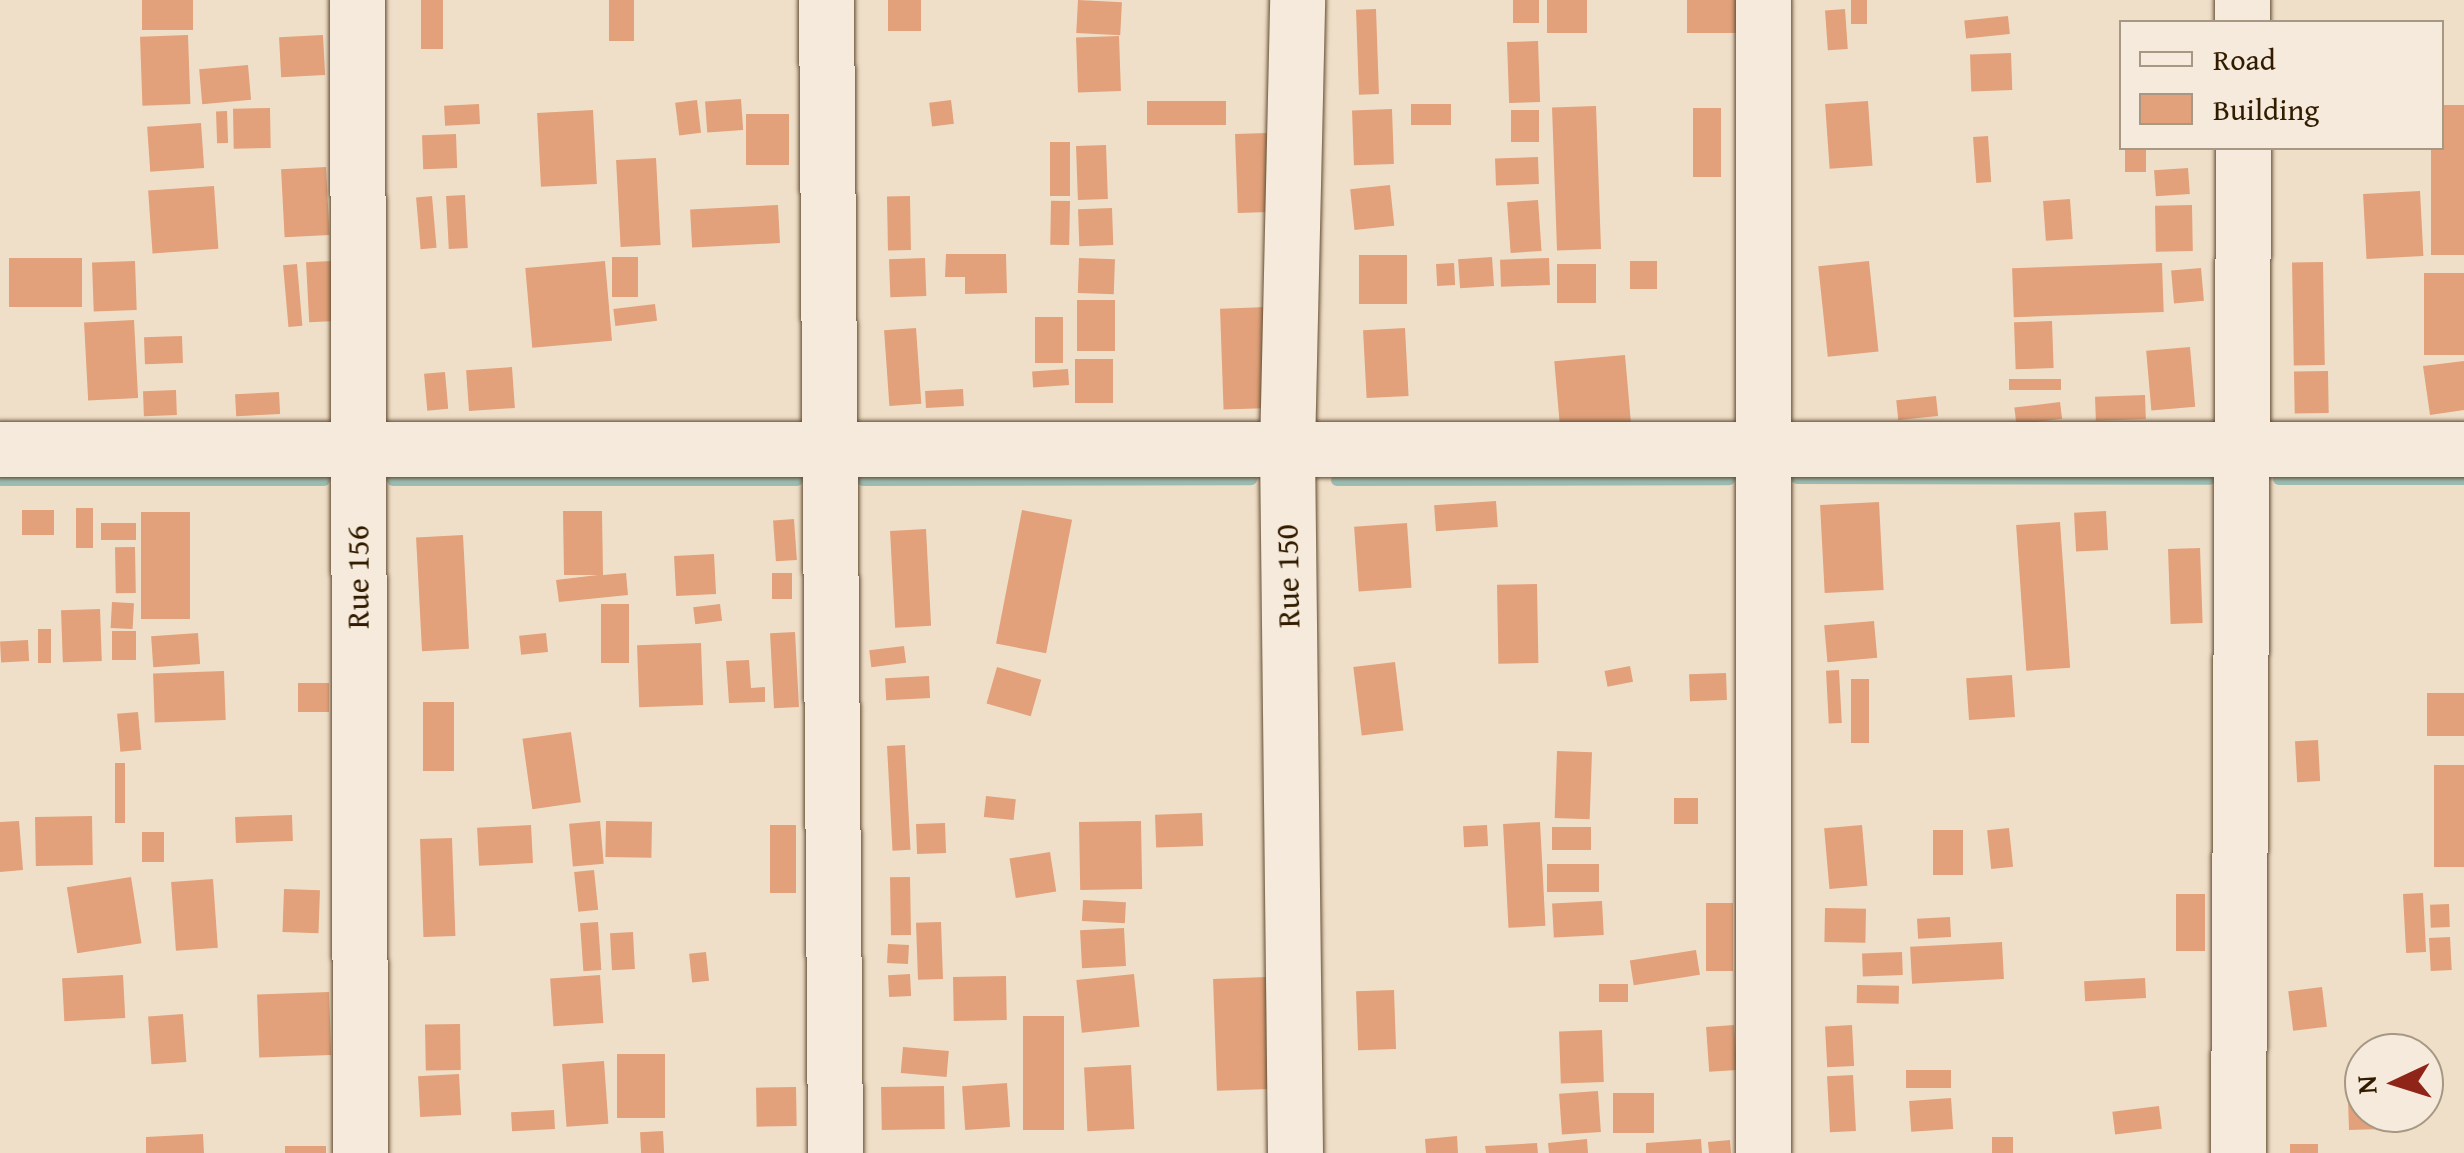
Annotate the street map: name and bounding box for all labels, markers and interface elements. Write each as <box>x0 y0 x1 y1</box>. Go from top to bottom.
legend <box>2119 20 2444 150</box>
text: Road <box>2213 37 2276 81</box>
text: Building <box>2213 87 2319 131</box>
street label: Rue 150 <box>1268 524 1308 628</box>
street label: Rue 156 <box>339 525 377 629</box>
north arrow <box>2344 1033 2444 1133</box>
text: N <box>2344 1074 2387 1096</box>

